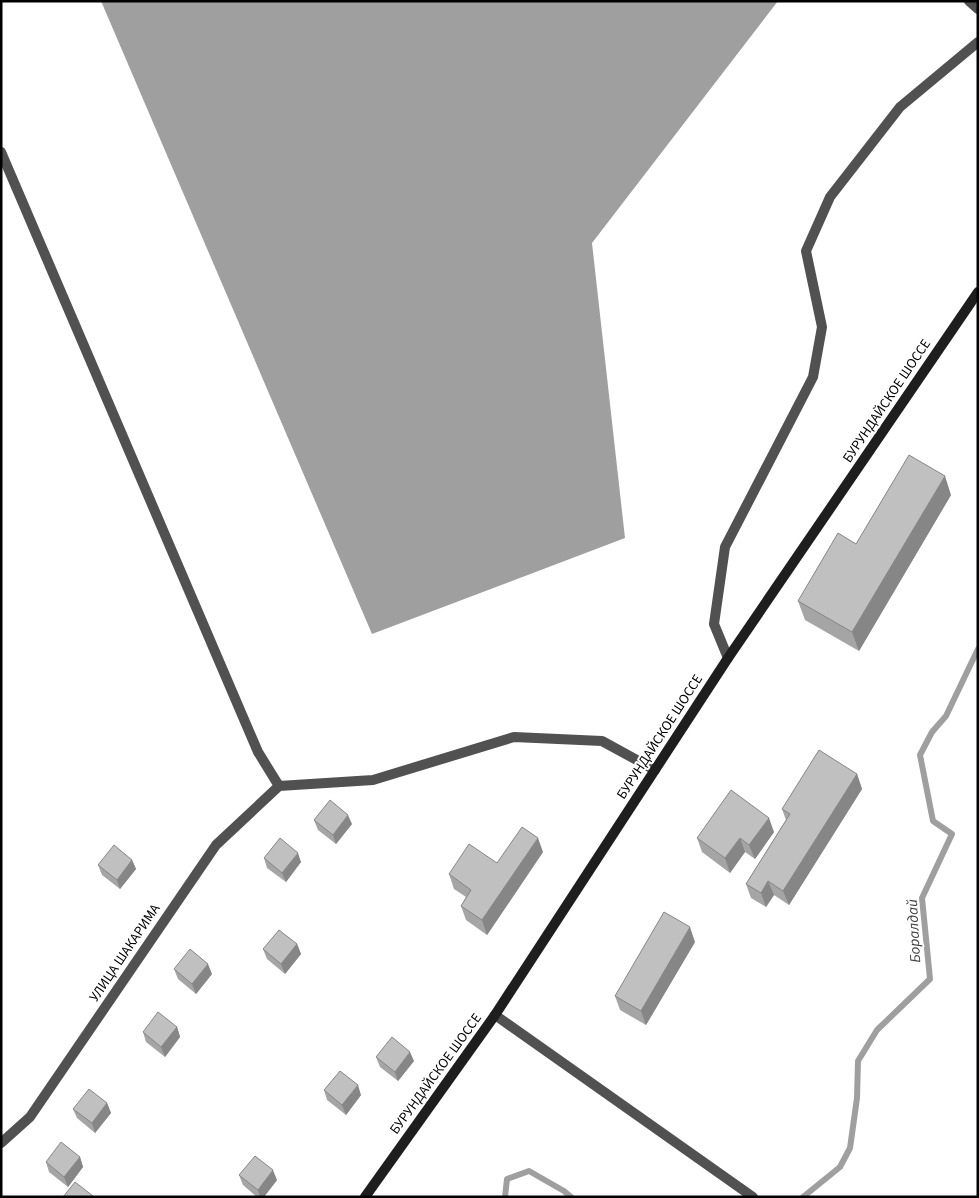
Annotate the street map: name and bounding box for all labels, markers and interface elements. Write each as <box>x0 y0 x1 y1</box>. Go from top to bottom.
street label: БУРУНДАЙСКОЕ ШОССЕ <box>838 335 936 467</box>
street label: БУРУНДАЙСКОЕ ШОССЕ <box>612 671 708 803</box>
water label: Боралдай <box>902 899 926 963</box>
street label: УЛИЦА ШАКАРИМА <box>85 900 165 1006</box>
street label: БУРУНДАЙСКОЕ ШОССЕ <box>385 1009 487 1139</box>

